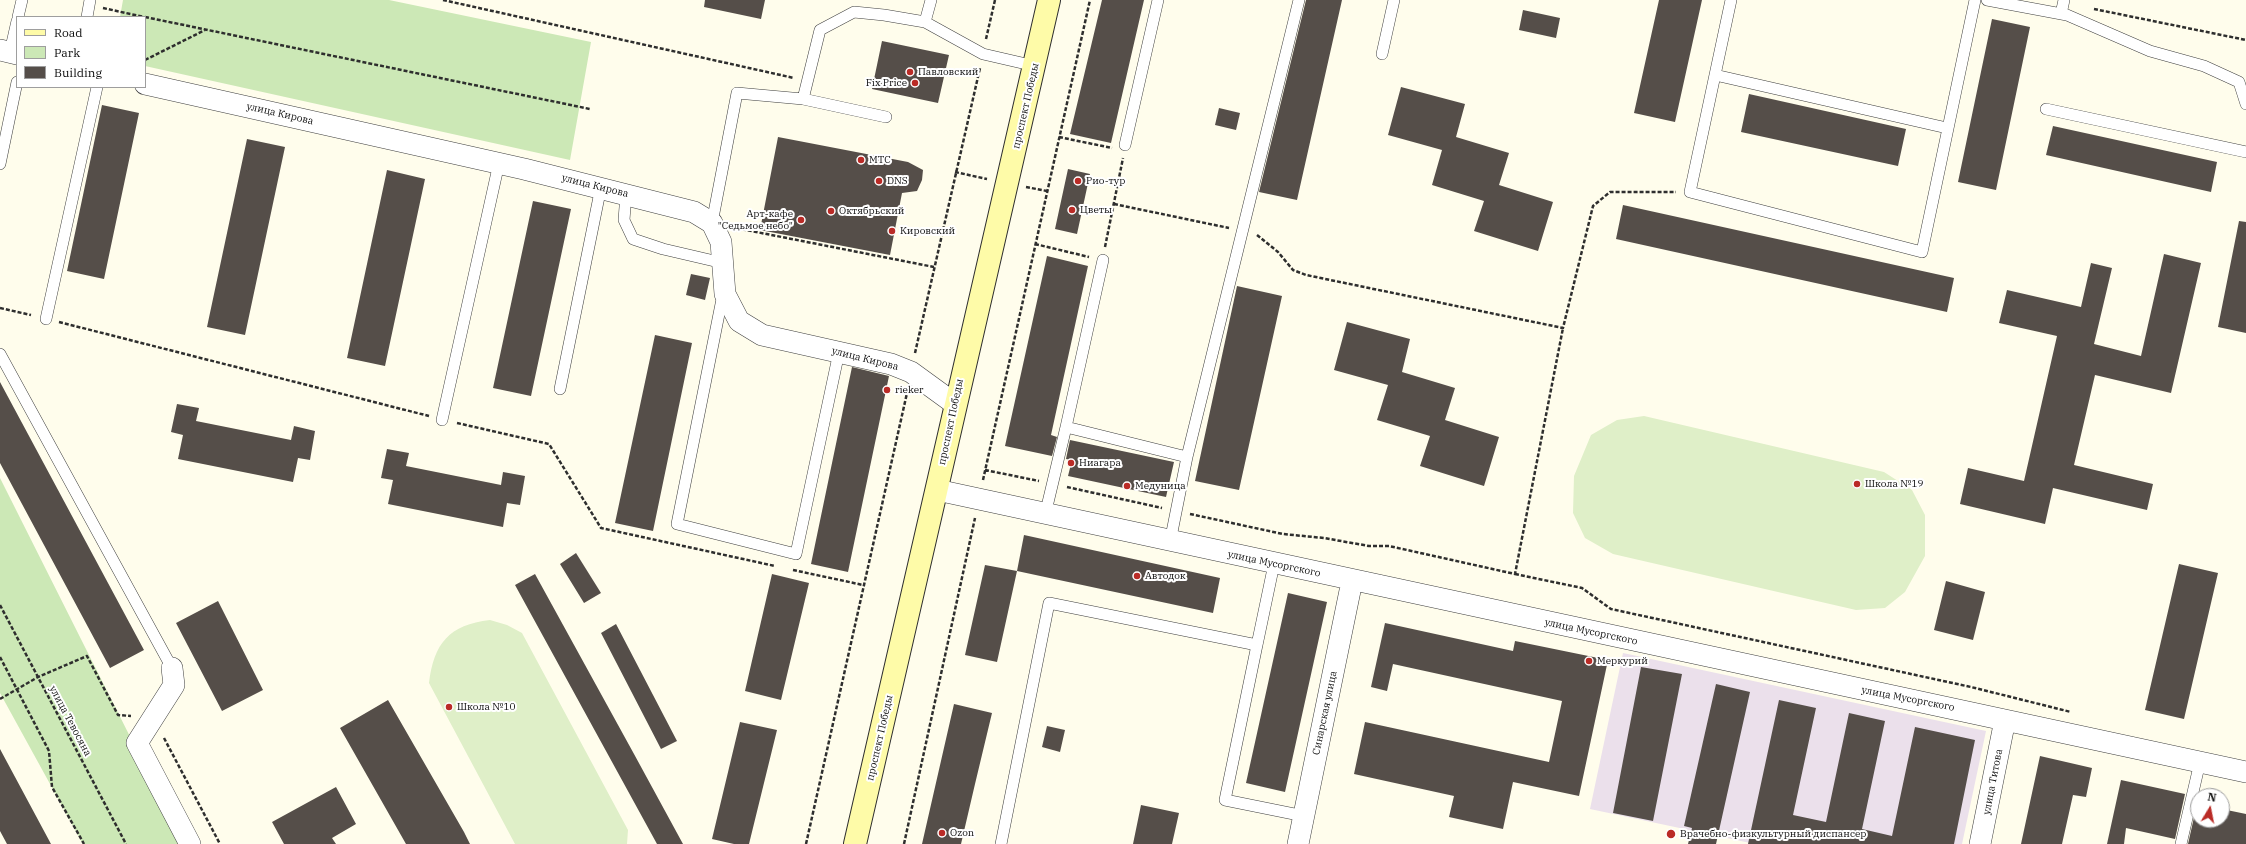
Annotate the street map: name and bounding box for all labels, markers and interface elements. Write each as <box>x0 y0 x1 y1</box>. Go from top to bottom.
legend <box>16 16 146 88</box>
text: Road <box>54 25 83 40</box>
text: Park <box>54 45 80 60</box>
street label: проспект Победы <box>1010 62 1042 150</box>
text: Building <box>54 65 102 80</box>
place label: Павловский <box>918 66 978 78</box>
marker: Павловский <box>905 67 915 77</box>
place label: Fix Price <box>866 77 907 89</box>
marker: Fix Price <box>910 78 920 88</box>
street label: улица Кирова <box>245 100 315 128</box>
place label: МТС <box>869 154 891 166</box>
marker: МТС <box>856 155 866 165</box>
street label: улица Кирова <box>560 172 630 200</box>
place label: DNS <box>887 175 908 187</box>
place label: Рио-тур <box>1086 175 1125 187</box>
marker: DNS <box>874 176 884 186</box>
marker: Рио-тур <box>1073 176 1083 186</box>
place label: Цветы <box>1080 204 1112 216</box>
place label: Октябрьский <box>839 205 904 217</box>
marker: Цветы <box>1067 205 1077 215</box>
marker: Октябрьский <box>826 206 836 216</box>
place label: Арт-кафе "Седьмое небо" <box>718 208 793 232</box>
marker: Арт-кафе "Седьмое небо" <box>796 215 806 225</box>
place label: Кировский <box>900 225 955 237</box>
marker: Кировский <box>887 226 897 236</box>
street label: улица Кирова <box>830 345 900 373</box>
street label: проспект Победы <box>936 378 966 466</box>
place label: rieker <box>895 384 923 396</box>
marker: rieker <box>882 385 892 395</box>
place label: Ниагара <box>1079 457 1121 469</box>
marker: Ниагара <box>1066 458 1076 468</box>
place label: Школа №19 <box>1865 478 1923 490</box>
marker: Школа №19 <box>1852 479 1862 489</box>
place label: Медуница <box>1135 480 1186 492</box>
marker: Медуница <box>1122 481 1132 491</box>
street label: улица Мусоргского <box>1226 548 1322 580</box>
place label: Автодок <box>1145 570 1186 582</box>
marker: Автодок <box>1132 571 1142 581</box>
street label: улица Мусоргского <box>1543 616 1639 648</box>
place label: Меркурий <box>1597 655 1648 667</box>
marker: Меркурий <box>1584 656 1594 666</box>
street label: Синарская улица <box>1310 670 1340 756</box>
street label: улица Тевосяна <box>46 684 94 758</box>
street label: улица Мусоргского <box>1860 684 1956 714</box>
street label: проспект Победы <box>864 694 896 782</box>
place label: Школа №10 <box>457 701 515 713</box>
marker: Школа №10 <box>444 702 454 712</box>
street label: улица Титова <box>1981 748 2005 816</box>
north arrow <box>2190 788 2230 828</box>
text: N <box>2206 790 2217 805</box>
place label: Ozon <box>950 827 974 839</box>
marker: Ozon <box>937 828 947 838</box>
marker: Врачебно-физкультурный диспансер <box>1665 828 1677 840</box>
place label: Врачебно-физкультурный диспансер <box>1680 828 1866 840</box>

